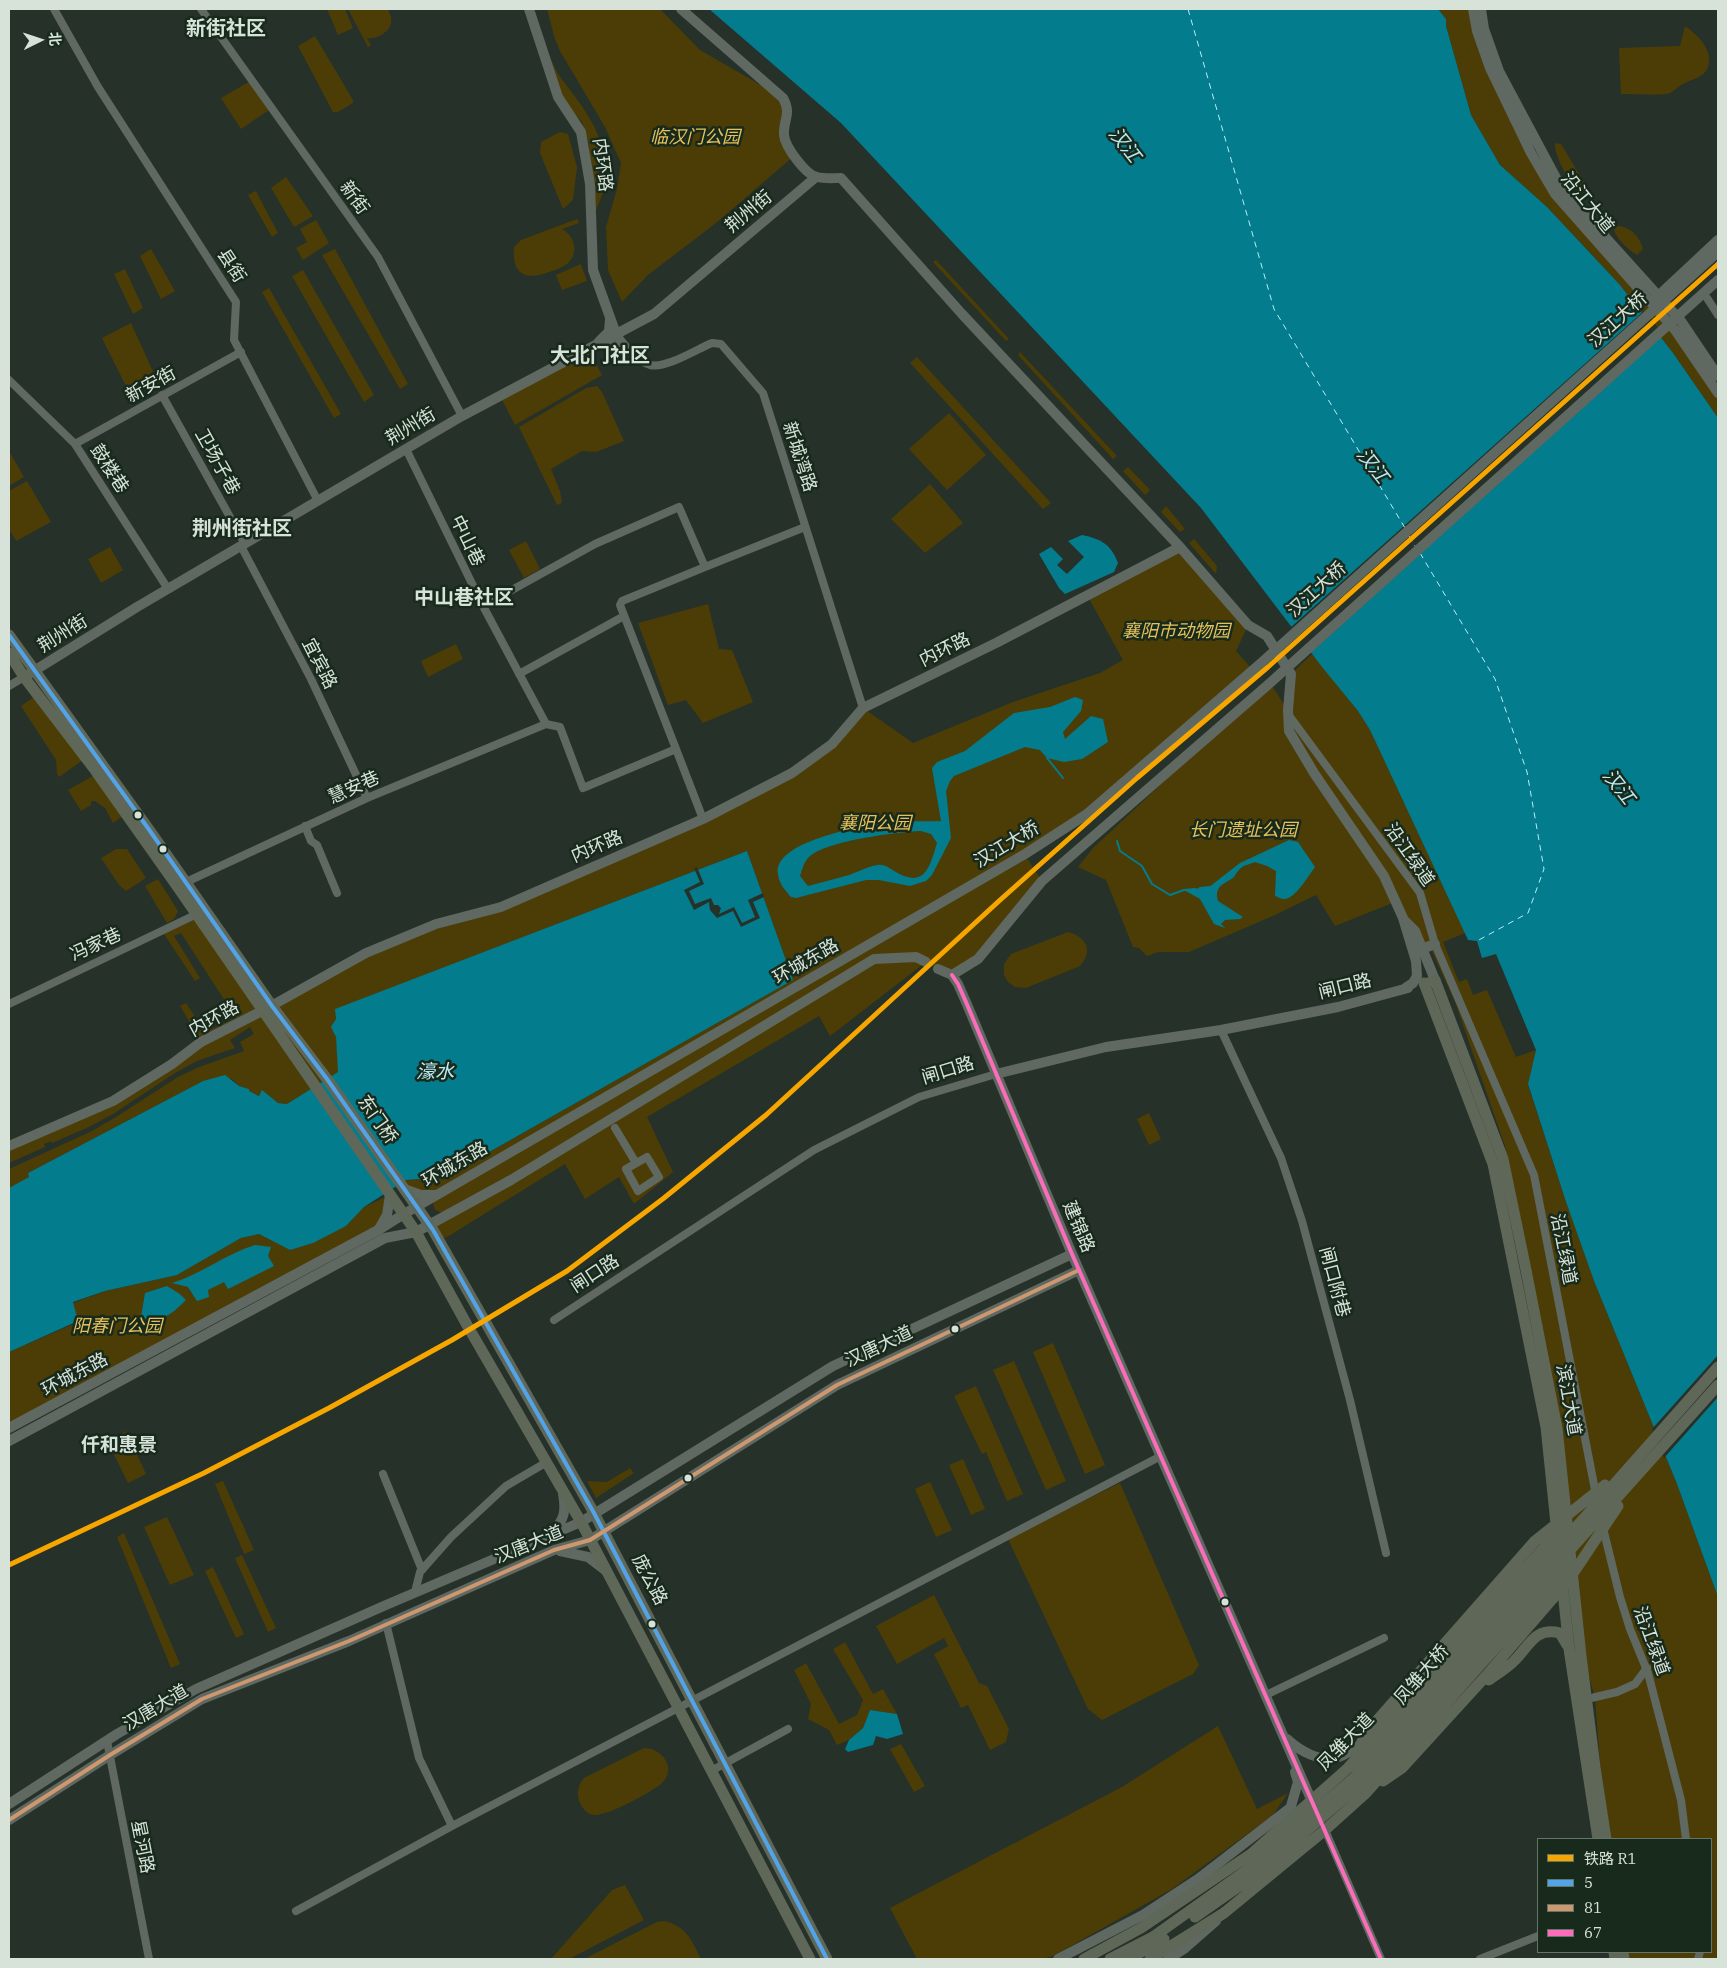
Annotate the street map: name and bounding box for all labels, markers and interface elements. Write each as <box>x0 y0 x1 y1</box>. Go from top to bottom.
north arrow <box>15 15 65 65</box>
district label: 新街社区 <box>186 17 266 41</box>
text: 北 <box>45 31 64 47</box>
water label: 汉江 <box>1103 123 1145 167</box>
park label: 临汉门公园 <box>650 127 740 149</box>
street label: 内环路 <box>588 137 616 193</box>
street label: 沿江大道 <box>1556 168 1618 238</box>
street label: 新街 <box>335 177 373 219</box>
street label: 荆州街 <box>721 186 777 238</box>
street label: 县街 <box>212 245 250 287</box>
street label: 汉江大桥 <box>1584 288 1652 352</box>
district label: 大北门社区 <box>550 344 650 368</box>
street label: 新安街 <box>122 362 180 408</box>
street label: 荆州街 <box>382 404 440 450</box>
street label: 新城湾路 <box>778 419 820 495</box>
street label: 卫场子巷 <box>190 425 244 499</box>
street label: 鼓楼巷 <box>85 440 133 498</box>
water label: 汉江 <box>1351 444 1393 488</box>
street label: 中山巷 <box>445 512 489 570</box>
district label: 荆州街社区 <box>192 517 292 541</box>
street label: 汉江大桥 <box>1283 558 1351 622</box>
district label: 中山巷社区 <box>414 586 514 610</box>
street label: 荆州街 <box>34 611 92 657</box>
park label: 襄阳市动物园 <box>1122 621 1230 643</box>
street label: 内环路 <box>916 628 974 672</box>
street label: 宜宾路 <box>297 635 341 693</box>
water label: 汉江 <box>1597 765 1639 809</box>
street label: 慧安巷 <box>325 767 383 809</box>
unlabelled marker <box>133 810 143 820</box>
park label: 襄阳公园 <box>839 813 911 835</box>
street label: 汉江大桥 <box>971 817 1043 873</box>
street label: 沿江绿道 <box>1380 819 1438 891</box>
park label: 长门遗址公园 <box>1189 820 1297 842</box>
street label: 内环路 <box>568 827 626 867</box>
unlabelled marker <box>158 844 168 854</box>
street label: 冯家巷 <box>67 924 125 966</box>
street label: 环城东路 <box>769 935 843 989</box>
street label: 闸口路 <box>1316 970 1374 1004</box>
street label: 内环路 <box>185 996 243 1042</box>
street label: 闸口路 <box>919 1053 977 1089</box>
water label: 濠水 <box>416 1062 454 1084</box>
street label: 东门桥 <box>353 1092 401 1148</box>
street label: 环城东路 <box>418 1138 492 1192</box>
street label: 建锦路 <box>1058 1198 1098 1256</box>
street label: 沿江绿道 <box>1546 1212 1580 1286</box>
street label: 闸口附巷 <box>1314 1244 1354 1320</box>
street label: 闸口路 <box>566 1250 624 1298</box>
park label: 阳春门公园 <box>72 1316 162 1338</box>
street label: 汉唐大道 <box>842 1322 916 1372</box>
unlabelled marker <box>950 1324 960 1334</box>
street label: 环城东路 <box>38 1349 112 1401</box>
street label: 滨江大道 <box>1551 1363 1585 1437</box>
district label: 仟和惠景 <box>81 1435 157 1457</box>
unlabelled marker <box>683 1473 693 1483</box>
street label: 汉唐大道 <box>492 1522 566 1568</box>
street label: 庞公路 <box>627 1551 671 1609</box>
unlabelled marker <box>1220 1597 1230 1607</box>
street label: 沿江绿道 <box>1629 1603 1673 1679</box>
unlabelled marker <box>647 1619 657 1629</box>
street label: 凤雏大桥 <box>1390 1641 1454 1709</box>
street label: 汉唐大道 <box>120 1680 192 1736</box>
street label: 凤雏大道 <box>1313 1709 1379 1775</box>
street label: 星河路 <box>126 1818 158 1876</box>
legend <box>1537 1838 1712 1953</box>
text: 铁路 R1 <box>1584 1849 1637 1868</box>
text: 5 <box>1584 1873 1593 1892</box>
text: 81 <box>1584 1898 1602 1917</box>
text: 67 <box>1584 1923 1602 1942</box>

